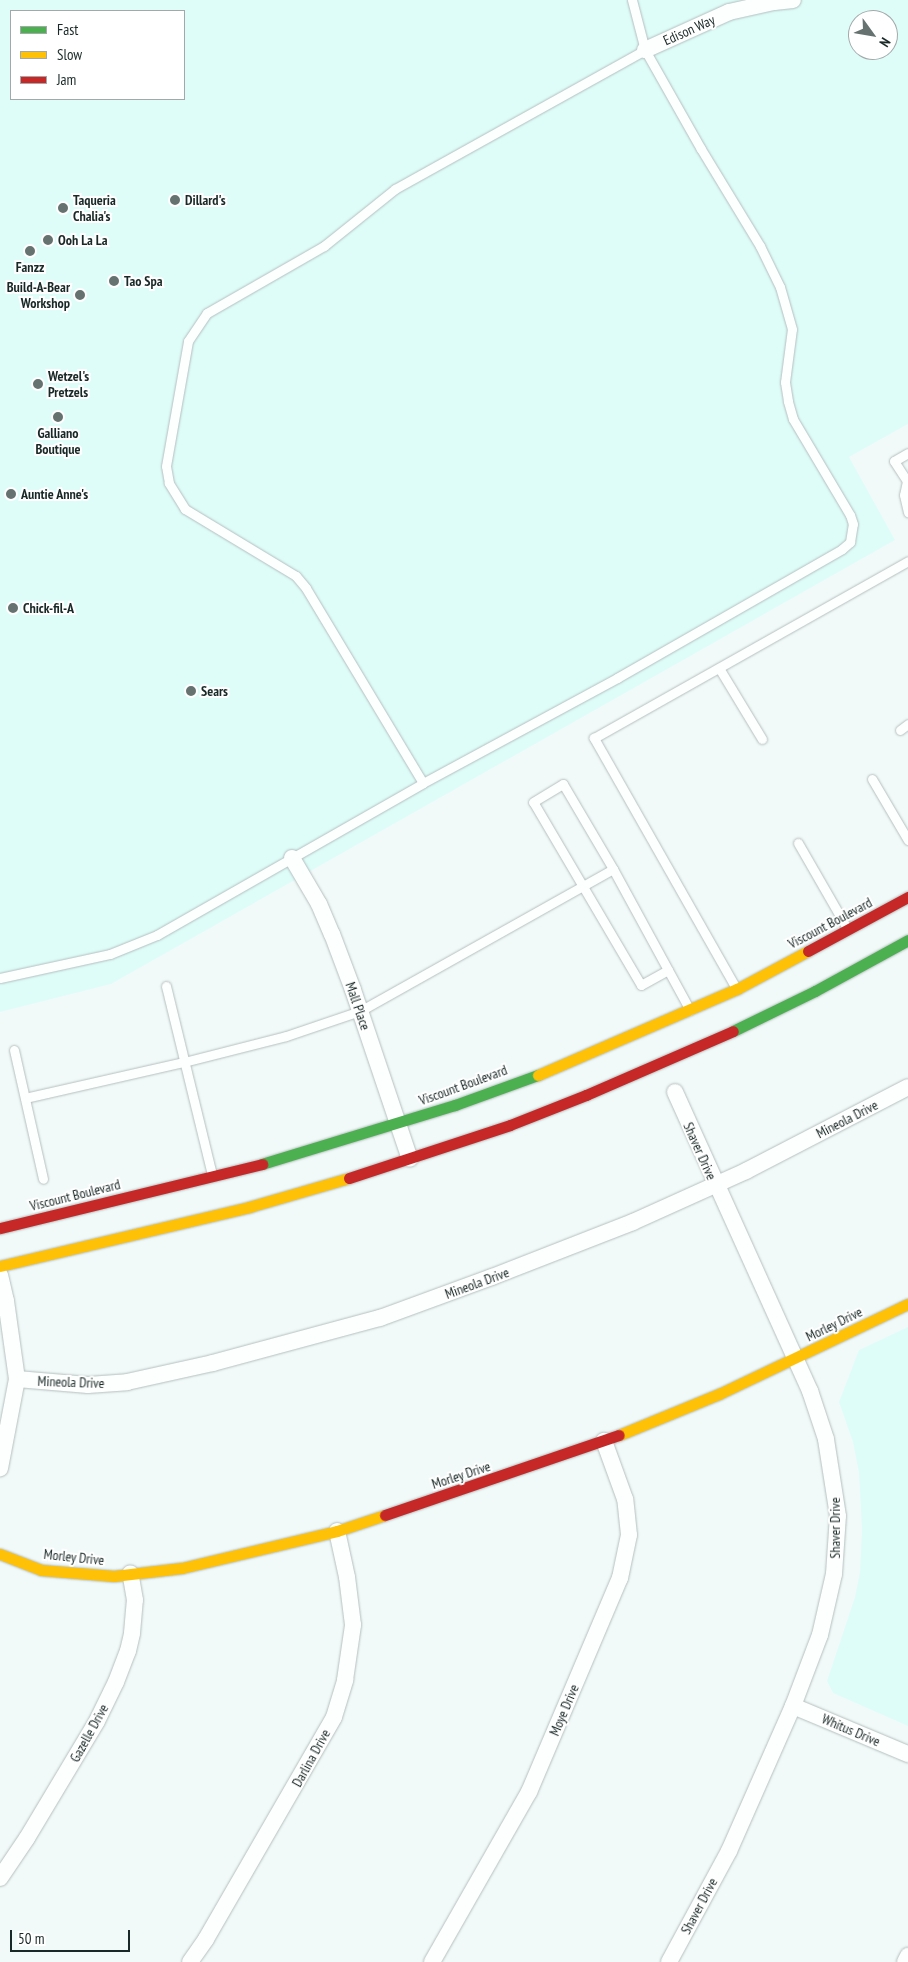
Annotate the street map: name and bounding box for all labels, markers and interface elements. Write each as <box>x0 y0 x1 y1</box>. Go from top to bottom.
legend <box>10 10 185 100</box>
north arrow <box>848 10 898 60</box>
street label: Edison Way <box>661 11 717 49</box>
text: Fast <box>57 20 78 39</box>
text: N <box>875 34 895 50</box>
text: Slow <box>57 45 82 64</box>
text: Jam <box>57 70 76 89</box>
place label: Taqueria Chalia's <box>73 192 116 224</box>
place label: Dillard's <box>185 192 226 208</box>
marker: Dillard's <box>169 194 181 206</box>
marker: Taqueria Chalia's <box>57 202 69 214</box>
place label: Ooh La La <box>58 232 107 248</box>
marker: Ooh La La <box>42 234 54 246</box>
marker: Fanzz <box>24 245 36 257</box>
place label: Fanzz <box>16 259 44 275</box>
place label: Tao Spa <box>124 273 162 289</box>
marker: Tao Spa <box>108 275 120 287</box>
place label: Build-A-Bear Workshop <box>7 279 70 312</box>
marker: Build-A-Bear Workshop <box>74 289 86 301</box>
place label: Wetzel's Pretzels <box>48 368 89 401</box>
marker: Wetzel's Pretzels <box>32 378 44 390</box>
marker: Galliano Boutique <box>52 411 64 423</box>
place label: Galliano Boutique <box>36 425 80 458</box>
place label: Auntie Anne's <box>21 486 89 502</box>
marker: Auntie Anne's <box>5 488 17 500</box>
place label: Chick-fil-A <box>23 600 74 616</box>
marker: Chick-fil-A <box>7 602 19 614</box>
place label: Sears <box>201 683 228 699</box>
marker: Sears <box>185 685 197 697</box>
street label: Viscount Boulevard <box>785 894 875 952</box>
street label: Mall Place <box>342 980 374 1032</box>
street label: Viscount Boulevard <box>417 1061 509 1109</box>
street label: Mineola Drive <box>813 1096 881 1142</box>
street label: Shaver Drive <box>680 1120 720 1182</box>
street label: Viscount Boulevard <box>28 1176 122 1214</box>
street label: Mineola Drive <box>443 1264 511 1302</box>
street label: Morley Drive <box>803 1303 865 1345</box>
street label: Mineola Drive <box>37 1372 105 1392</box>
street label: Morley Drive <box>429 1458 493 1492</box>
street label: Shaver Drive <box>827 1497 843 1559</box>
street label: Morley Drive <box>43 1545 105 1569</box>
street label: Moye Drive <box>546 1682 582 1738</box>
street label: Gazelle Drive <box>66 1701 112 1765</box>
street label: Whitus Drive <box>819 1710 883 1750</box>
street label: Darlina Drive <box>288 1726 334 1790</box>
street label: Shaver Drive <box>677 1875 721 1937</box>
scale bar <box>12 1920 132 1952</box>
text: 50 m <box>18 1929 44 1948</box>

